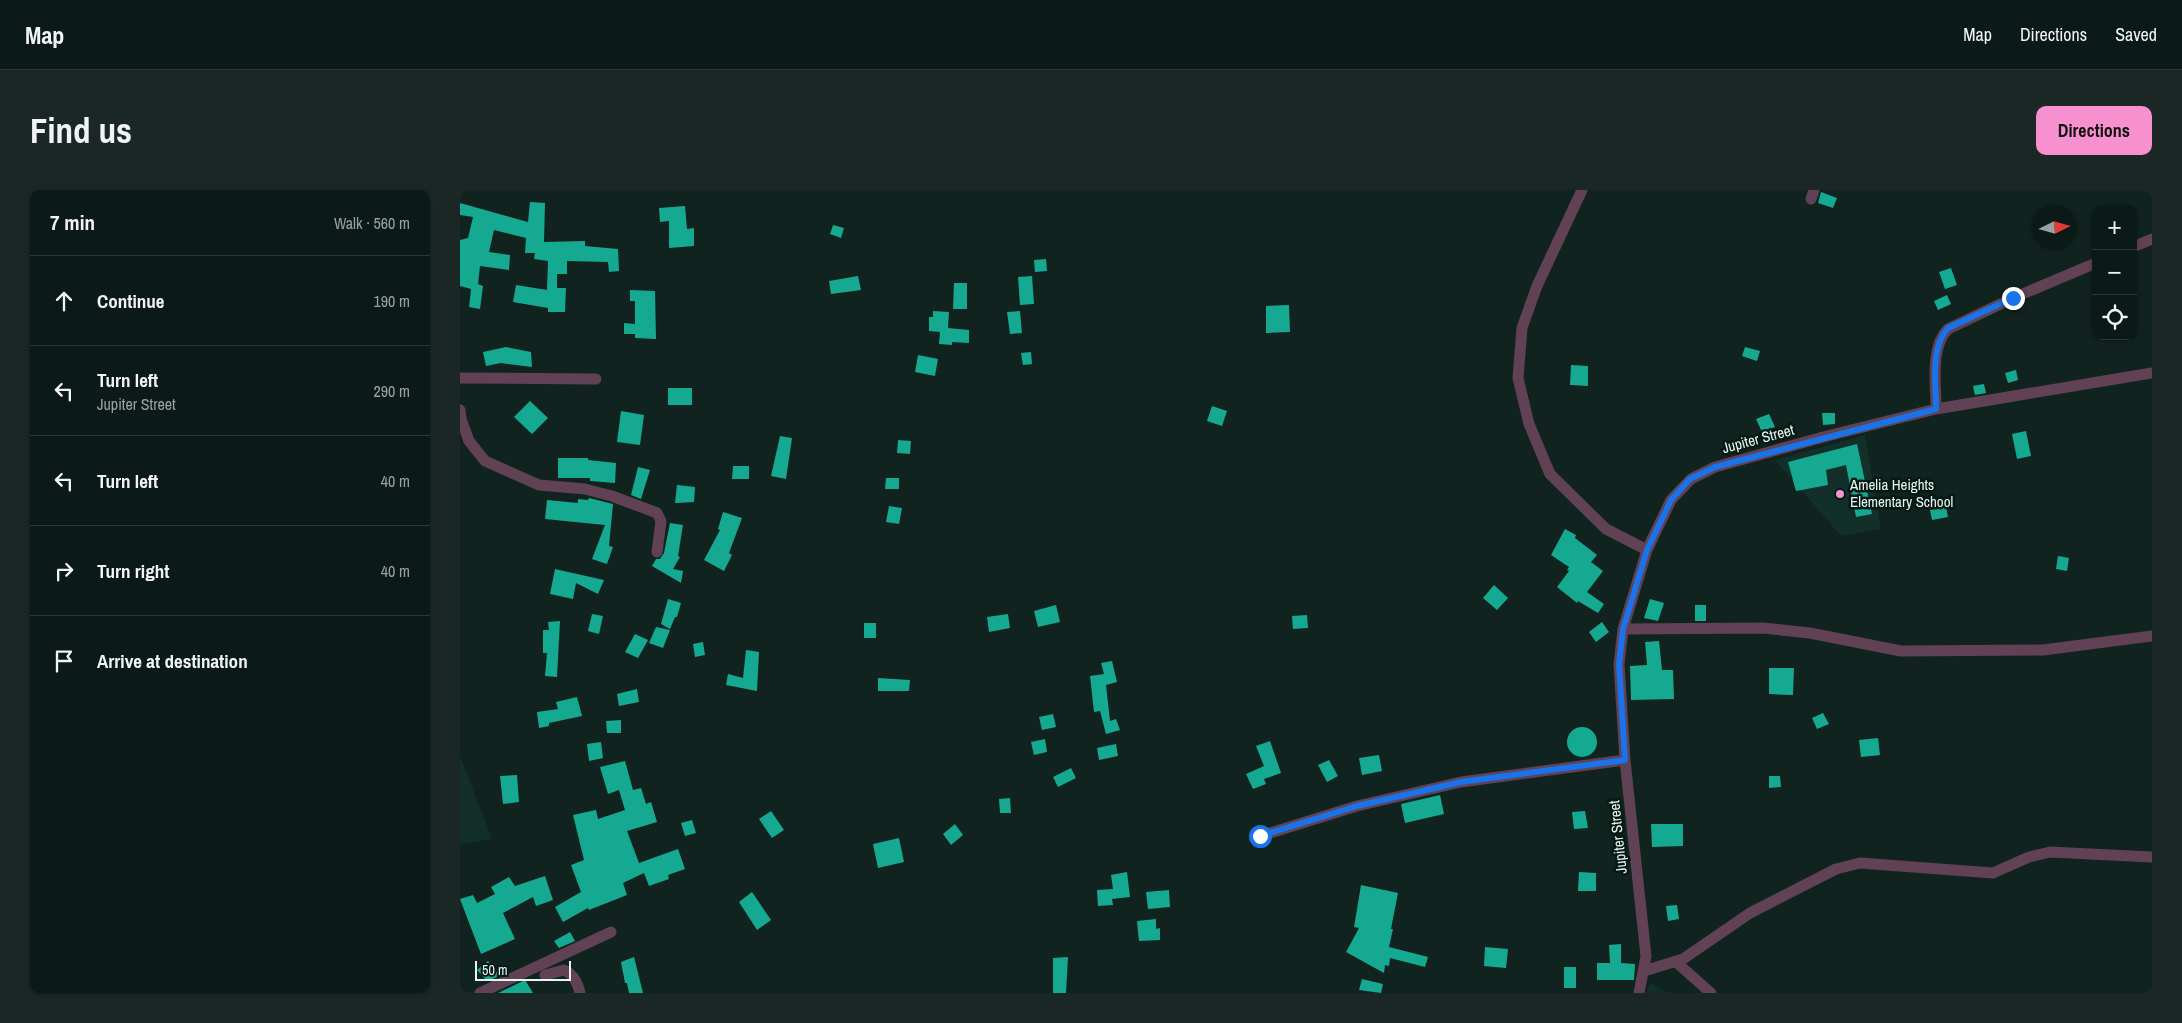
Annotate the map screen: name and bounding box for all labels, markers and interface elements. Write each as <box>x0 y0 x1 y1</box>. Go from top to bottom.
text: Map <box>25 19 64 51</box>
text: Map <box>1963 22 1992 47</box>
text: Directions <box>2020 22 2087 47</box>
text: Saved <box>2115 22 2157 47</box>
button: Directions <box>2036 106 2152 155</box>
text: Find us <box>30 107 132 154</box>
north arrow <box>2032 205 2077 250</box>
map controls <box>2092 205 2137 340</box>
button: + <box>2092 205 2137 250</box>
text: 7 min <box>50 208 95 237</box>
text: Walk · 560 m <box>334 212 410 234</box>
button: − <box>2092 250 2137 295</box>
icon: ahead <box>50 287 78 315</box>
route end <box>2002 287 2025 310</box>
text: Continue <box>97 288 165 314</box>
text: 190 m <box>374 290 410 312</box>
button: locate <box>2092 295 2137 340</box>
text: Turn left <box>97 367 158 393</box>
icon: left <box>50 377 78 405</box>
text: 290 m <box>374 380 410 402</box>
text: Jupiter Street <box>97 393 176 415</box>
street label: Jupiter Street <box>1719 419 1797 458</box>
icon: left <box>50 467 78 495</box>
text: Turn left <box>97 468 158 494</box>
text: 40 m <box>381 470 410 492</box>
place label: Amelia Heights Elementary School <box>1849 474 1953 512</box>
marker: Amelia Heights Elementary School <box>1834 488 1846 500</box>
icon: right <box>50 557 78 585</box>
text: Turn right <box>97 558 169 584</box>
text: 40 m <box>381 560 410 582</box>
icon: arrive <box>50 647 78 675</box>
text: Arrive at destination <box>97 648 248 674</box>
street label: Jupiter Street <box>1603 799 1632 875</box>
route start <box>1249 825 1272 848</box>
scale bar <box>475 958 571 981</box>
text: 50 m <box>482 961 508 979</box>

